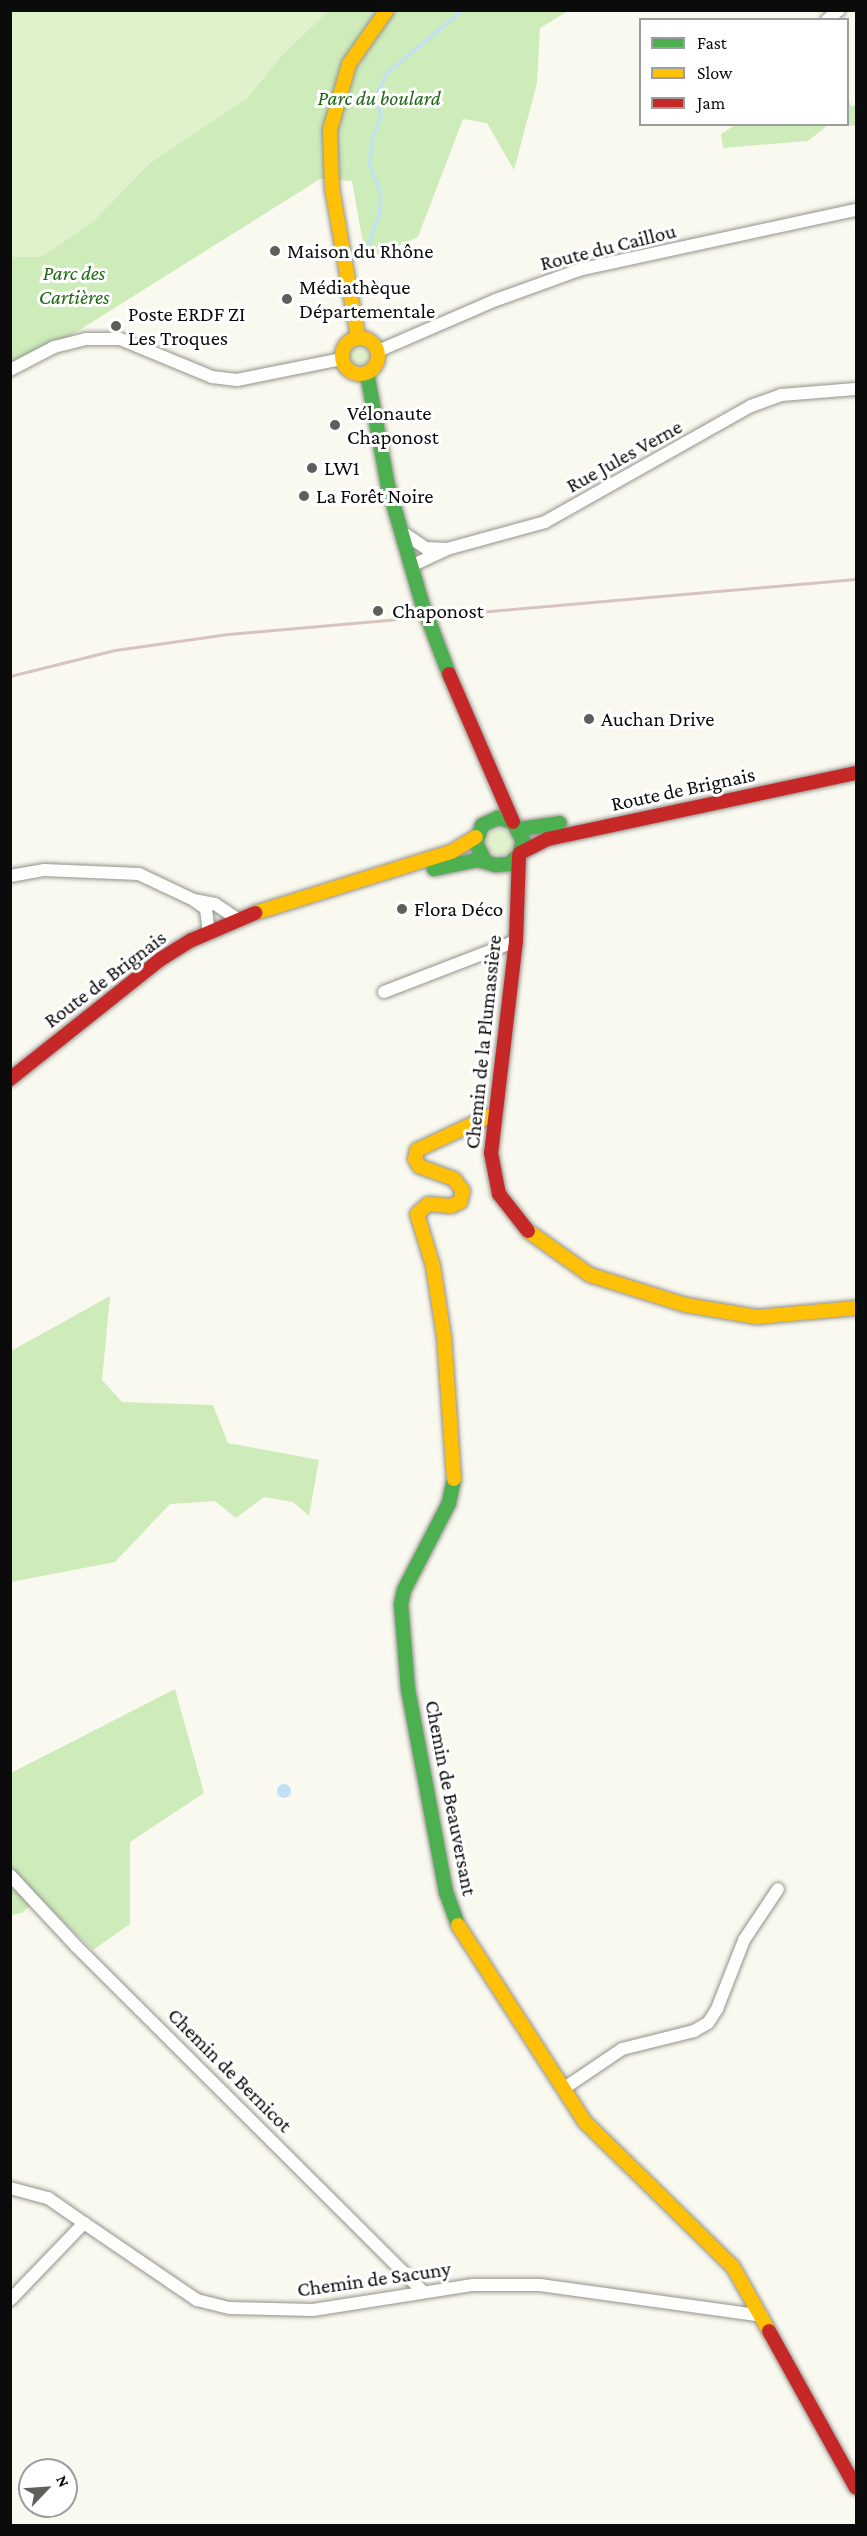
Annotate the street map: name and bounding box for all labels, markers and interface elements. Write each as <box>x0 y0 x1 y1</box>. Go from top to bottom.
legend <box>639 18 849 126</box>
text: Fast <box>697 33 727 53</box>
text: Slow <box>697 63 732 83</box>
park label: Parc du boulard <box>317 85 441 111</box>
text: Jam <box>697 93 725 113</box>
street label: Route du Caillou <box>537 218 679 276</box>
place label: Maison du Rhône <box>287 238 433 264</box>
marker: Maison du Rhône <box>268 244 282 258</box>
park label: Parc des Cartières <box>39 260 109 310</box>
place label: Médiathèque Départementale <box>299 274 435 324</box>
marker: Médiathèque Départementale <box>280 292 294 306</box>
place label: Poste ERDF ZI Les Troques <box>128 301 245 351</box>
marker: Poste ERDF ZI Les Troques <box>109 319 123 333</box>
place label: Vélonaute Chaponost <box>347 400 439 450</box>
street label: Rue Jules Verne <box>562 414 686 498</box>
marker: Vélonaute Chaponost <box>328 418 342 432</box>
place label: LW1 <box>324 455 360 481</box>
marker: LW1 <box>305 461 319 475</box>
place label: La Forêt Noire <box>316 483 433 509</box>
marker: La Forêt Noire <box>297 489 311 503</box>
place label: Chaponost <box>392 598 484 624</box>
marker: Chaponost <box>369 602 387 620</box>
place label: Auchan Drive <box>601 706 714 732</box>
marker: Auchan Drive <box>582 712 596 726</box>
street label: Route de Brignais <box>609 761 757 817</box>
place label: Flora Déco <box>414 896 503 922</box>
marker: Flora Déco <box>395 902 409 916</box>
street label: Route de Brignais <box>39 925 171 1033</box>
street label: Chemin de la Plumassière <box>459 934 507 1150</box>
street label: Chemin de Beauversant <box>420 1698 482 1898</box>
street label: Chemin de Bernicot <box>163 2003 297 2137</box>
street label: Chemin de Sacuny <box>295 2256 453 2302</box>
north arrow <box>18 2458 78 2518</box>
text: N <box>53 2472 73 2490</box>

